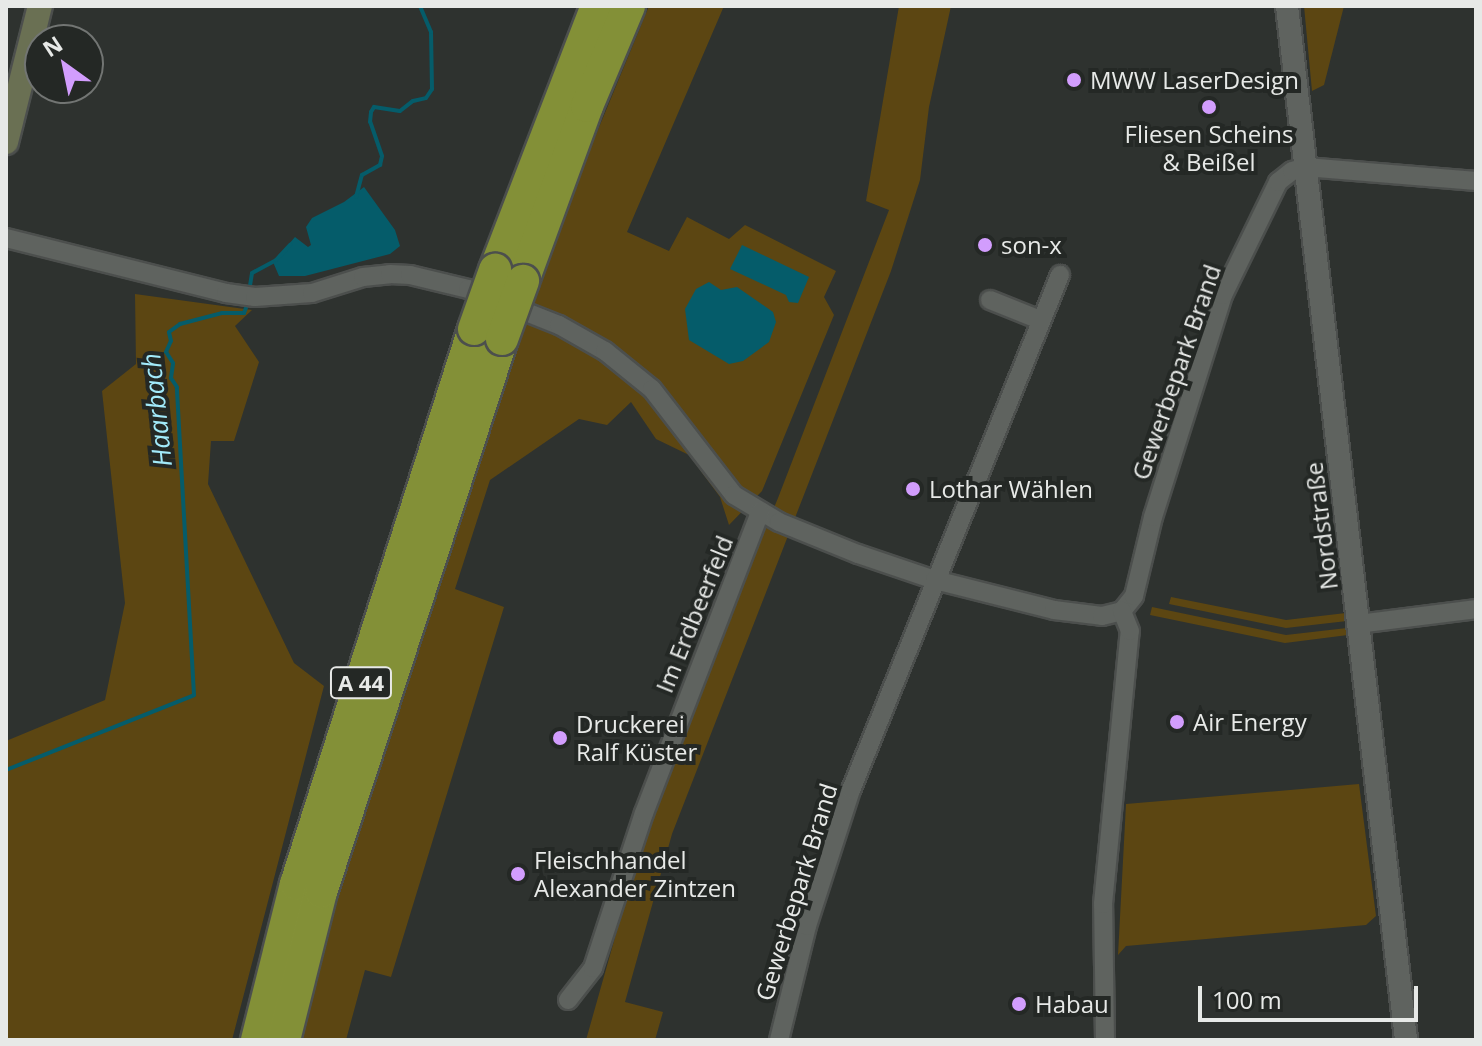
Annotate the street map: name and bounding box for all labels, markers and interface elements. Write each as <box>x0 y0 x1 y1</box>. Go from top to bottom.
north arrow <box>24 24 104 104</box>
text: N <box>36 28 68 63</box>
place label: MWW LaserDesign <box>1090 66 1299 94</box>
marker: MWW LaserDesign <box>1065 71 1083 89</box>
marker: Fliesen Scheins & Beißel <box>1200 98 1218 116</box>
place label: Fliesen Scheins & Beißel <box>1125 120 1293 176</box>
place label: son-x <box>1001 231 1062 259</box>
marker: son-x <box>976 236 994 254</box>
street label: Gewerbepark Brand <box>1126 261 1226 483</box>
water label: Haarbach <box>136 352 178 468</box>
street label: Nordstraße <box>1299 460 1343 592</box>
place label: Lothar Wählen <box>929 475 1093 503</box>
marker: Lothar Wählen <box>904 480 922 498</box>
street label: Im Erdbeerfeld <box>649 531 739 697</box>
road number: A 44 <box>329 665 393 701</box>
place label: Air Energy <box>1193 708 1307 736</box>
place label: Druckerei Ralf Küster <box>576 710 697 766</box>
marker: Air Energy <box>1168 713 1186 731</box>
marker: Druckerei Ralf Küster <box>551 729 569 747</box>
street label: Gewerbepark Brand <box>749 780 843 1004</box>
place label: Fleischhandel Alexander Zintzen <box>534 846 736 902</box>
marker: Fleischhandel Alexander Zintzen <box>509 865 527 883</box>
scale bar <box>1202 970 1422 1020</box>
text: 100 m <box>1212 983 1282 1016</box>
place label: Habau <box>1035 990 1109 1018</box>
marker: Habau <box>1010 995 1028 1013</box>

